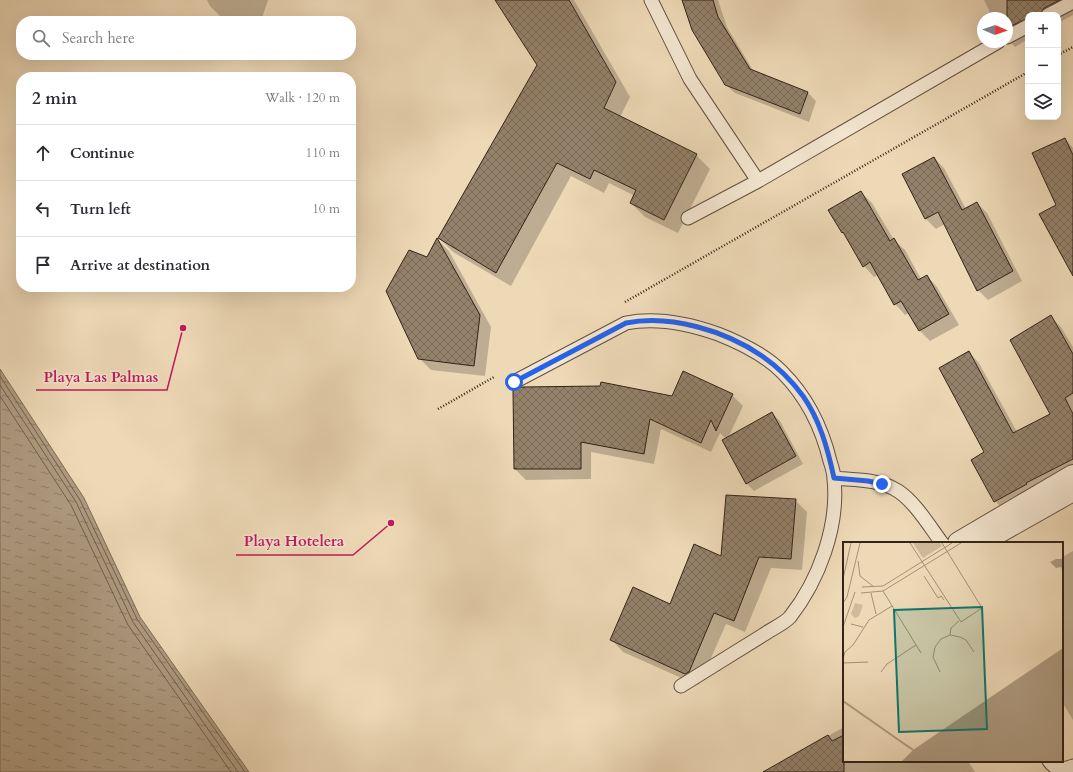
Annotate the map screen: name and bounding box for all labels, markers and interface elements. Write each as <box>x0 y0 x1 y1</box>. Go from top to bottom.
north arrow <box>977 12 1013 48</box>
map controls <box>1025 12 1061 120</box>
button: + <box>1025 12 1061 48</box>
search box <box>16 16 356 60</box>
icon: search <box>30 27 52 49</box>
text: Search here <box>62 28 135 48</box>
button: − <box>1025 48 1061 84</box>
button: layers <box>1025 84 1061 120</box>
text: 2 min <box>32 87 77 110</box>
text: Walk · 120 m <box>265 89 340 107</box>
icon: ahead <box>32 142 54 164</box>
text: Continue <box>70 143 135 163</box>
text: 110 m <box>306 144 340 162</box>
icon: left <box>32 198 54 220</box>
text: Turn left <box>70 199 131 219</box>
text: 10 m <box>312 200 340 218</box>
icon: arrive <box>32 254 54 276</box>
text: Arrive at destination <box>70 255 210 275</box>
callout: Playa Las Palmas <box>36 363 167 390</box>
text: Playa Las Palmas <box>44 367 158 387</box>
route start <box>505 373 523 391</box>
route end <box>873 475 891 493</box>
callout: Playa Hotelera <box>236 528 353 555</box>
text: Playa Hotelera <box>244 531 345 551</box>
inset map <box>843 542 1063 762</box>

